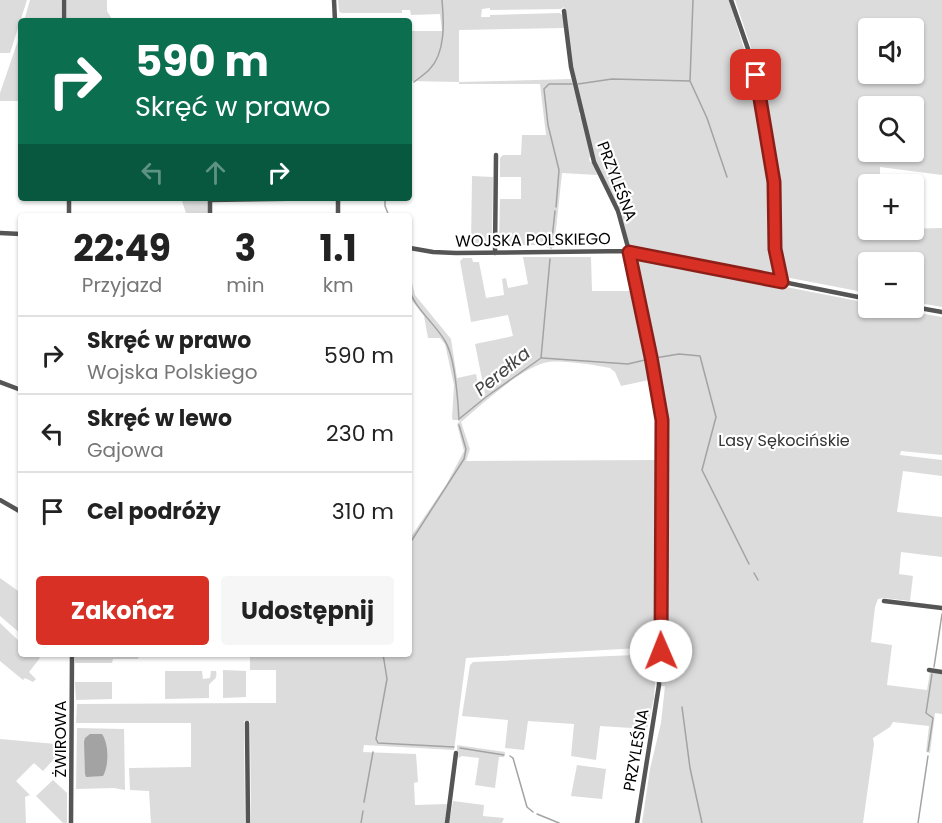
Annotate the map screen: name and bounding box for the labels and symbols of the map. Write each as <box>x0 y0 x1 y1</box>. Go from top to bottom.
pin <box>730 49 781 100</box>
street label: PRZYLEŚNA <box>591 138 643 224</box>
street label: WOJSKA POLSKIEGO <box>455 227 611 253</box>
water label: Perełka <box>469 341 535 401</box>
park label: Lasy Sękocińskie <box>718 429 850 452</box>
position arrow <box>629 619 693 683</box>
street label: ŻWIROWA <box>49 700 72 777</box>
street label: PRZYLEŚNA <box>617 707 655 793</box>

